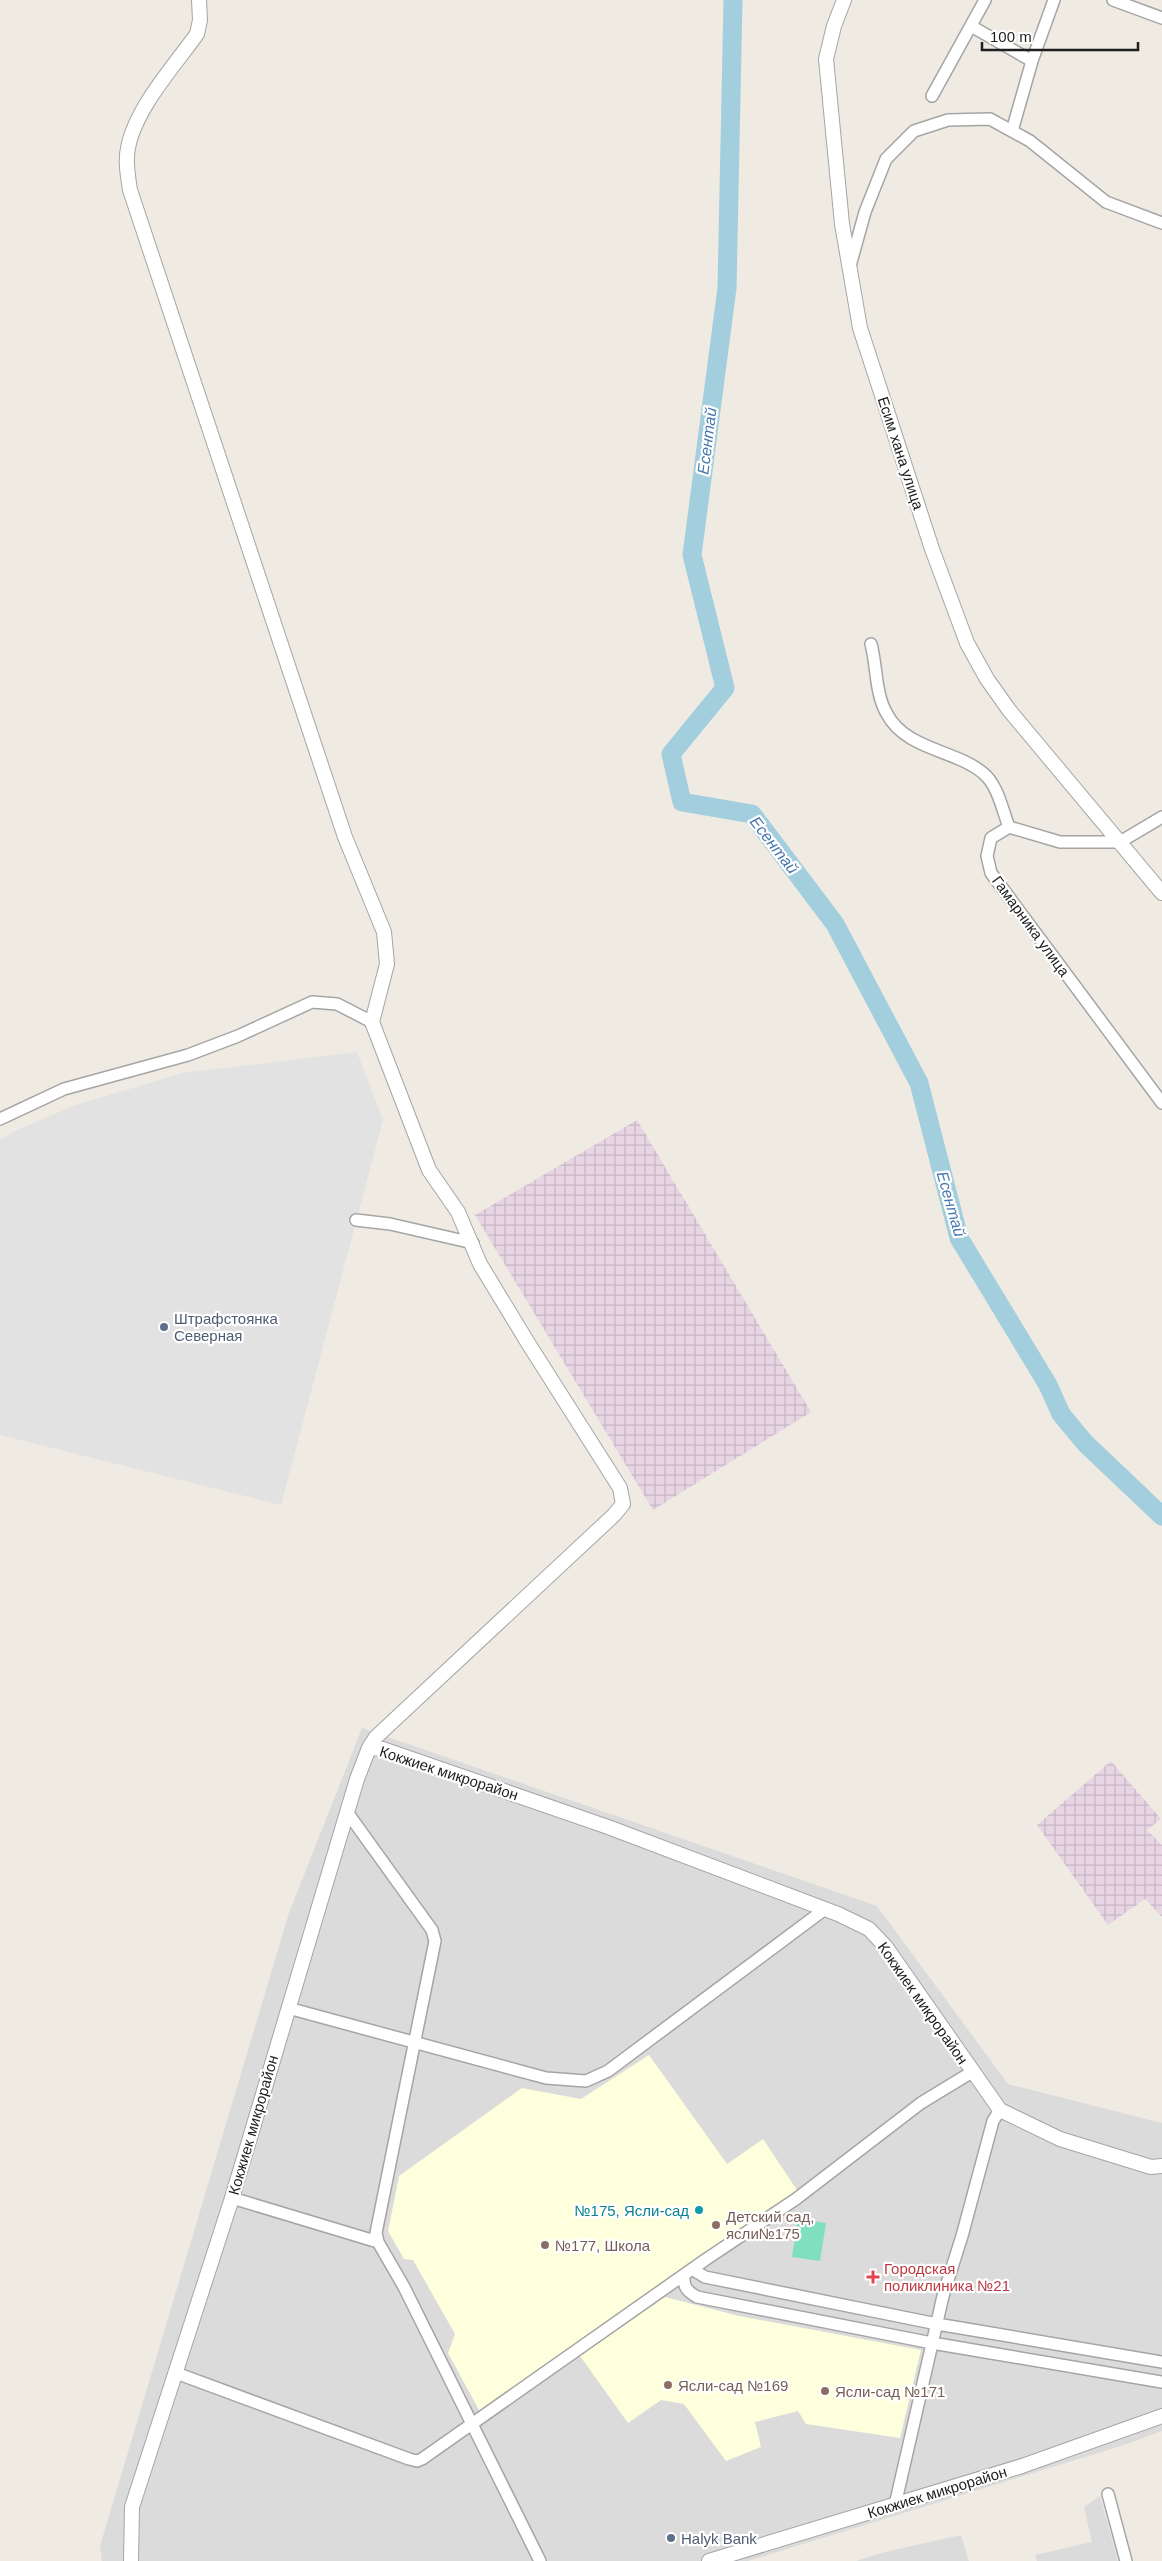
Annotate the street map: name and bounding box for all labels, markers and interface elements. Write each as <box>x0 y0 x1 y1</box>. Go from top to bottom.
scale bar <box>982 20 1138 52</box>
text: 100 m <box>990 28 1032 45</box>
street label: Есим хана улица <box>875 394 928 512</box>
water label: Есентай <box>694 406 720 475</box>
water label: Есентай <box>747 813 801 877</box>
street label: Гамарника улица <box>989 872 1074 980</box>
water label: Есентай <box>934 1169 968 1239</box>
place label: Штрафстоянка Северная <box>174 1310 278 1344</box>
marker: Штрафстоянка Северная <box>158 1321 170 1333</box>
street label: Кокжиек микрорайон <box>378 1743 520 1803</box>
street label: Кокжиек микрорайон <box>875 1939 971 2067</box>
street label: Кокжиек микрорайон <box>225 2053 281 2197</box>
place label: №175, Ясли-сад <box>574 2202 689 2219</box>
marker: №175, Ясли-сад <box>693 2204 705 2216</box>
place label: Детский сад, ясли№175 <box>726 2208 814 2242</box>
marker: Детский сад, ясли№175 <box>710 2219 722 2231</box>
place label: №177, Школа <box>555 2237 651 2254</box>
marker: №177, Школа <box>539 2239 551 2251</box>
place label: Городская поликлиника №21 <box>884 2260 1010 2294</box>
marker: Городская поликлиника №21 <box>866 2270 880 2284</box>
place label: Ясли-сад №169 <box>678 2377 788 2394</box>
marker: Ясли-сад №169 <box>662 2379 674 2391</box>
place label: Ясли-сад №171 <box>835 2383 945 2400</box>
marker: Ясли-сад №171 <box>819 2385 831 2397</box>
street label: Кокжиек микрорайон <box>865 2463 1009 2521</box>
place label: Halyk Bank <box>681 2530 757 2547</box>
marker: Halyk Bank <box>665 2532 677 2544</box>

